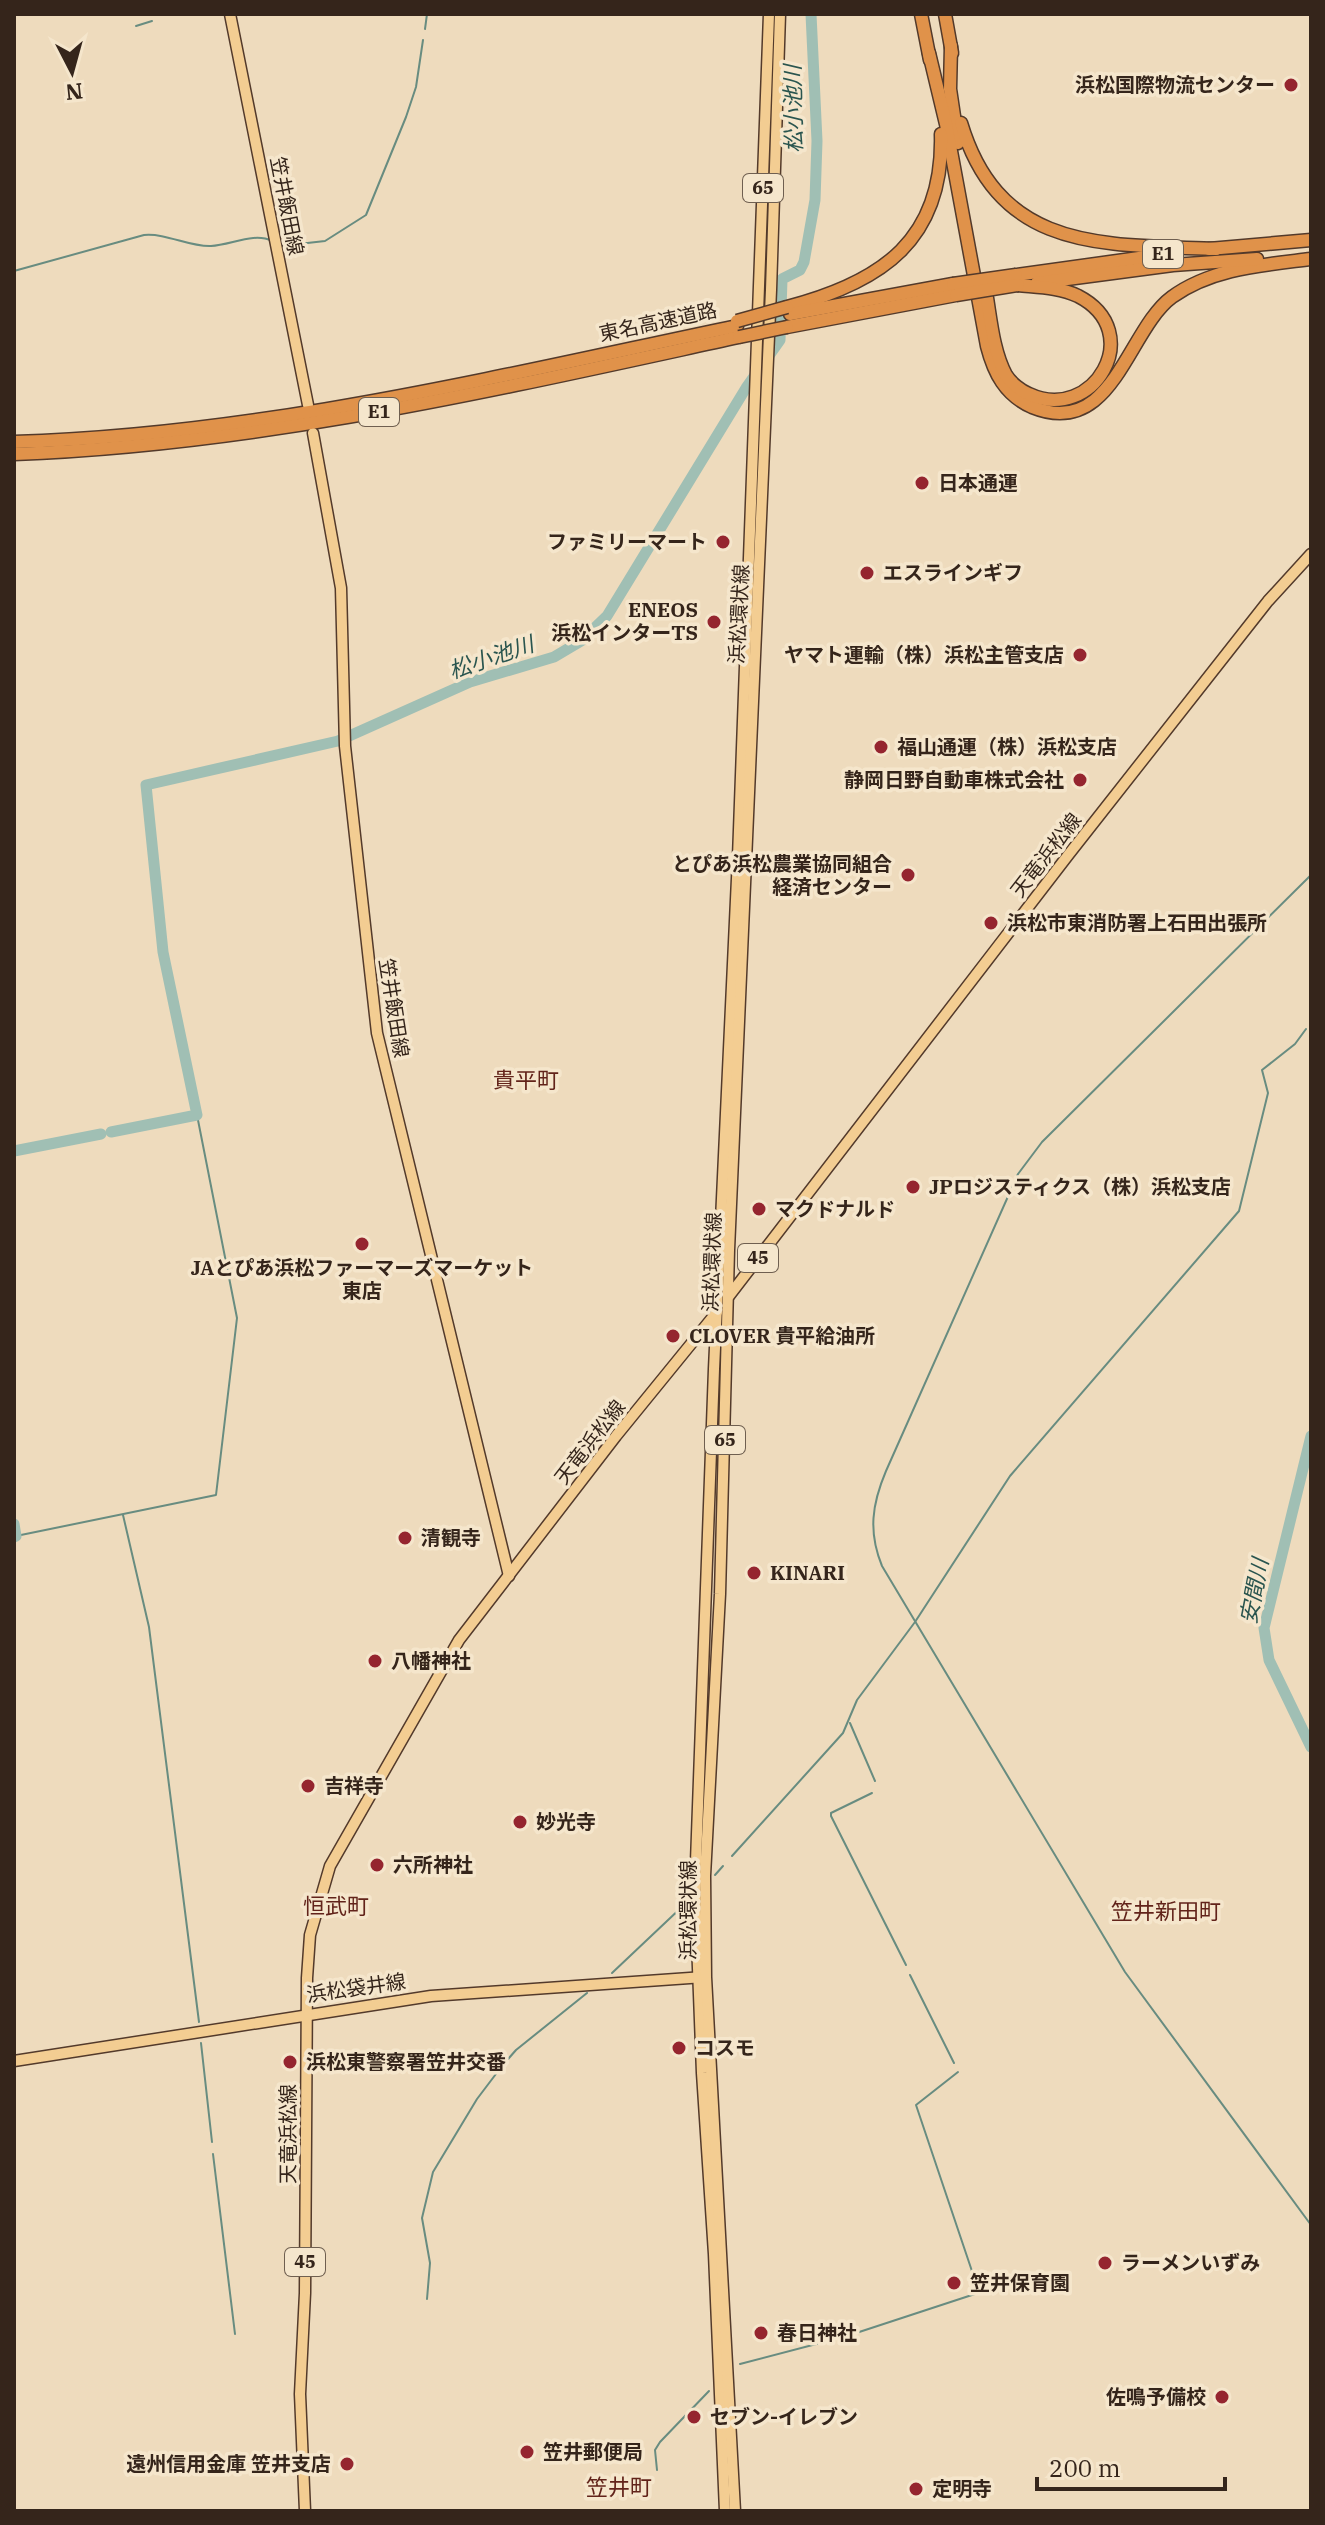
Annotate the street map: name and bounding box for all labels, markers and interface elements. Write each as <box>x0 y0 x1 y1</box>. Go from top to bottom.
north arrow <box>32 32 112 112</box>
water label: 松小池川 <box>777 63 808 153</box>
place label: 浜松国際物流センター <box>1075 71 1275 98</box>
marker: 浜松国際物流センター <box>1282 76 1300 94</box>
text: N <box>64 77 84 108</box>
street label: 笠井飯田線 <box>265 154 310 258</box>
road number: 65 <box>743 174 783 202</box>
road number: E1 <box>1143 240 1183 268</box>
street label: 東名高速道路 <box>596 296 719 347</box>
road number: E1 <box>359 398 399 426</box>
place label: 日本通運 <box>938 469 1018 496</box>
marker: 日本通運 <box>913 474 931 492</box>
place label: ファミリーマート <box>547 528 707 555</box>
marker: ファミリーマート <box>714 533 732 551</box>
place label: エスラインギフ <box>883 559 1023 586</box>
street label: 浜松環状線 <box>722 563 755 665</box>
marker: エスラインギフ <box>858 564 876 582</box>
place label: ENEOS 浜松インターTS <box>551 596 698 646</box>
marker: ENEOS 浜松インターTS <box>705 613 723 631</box>
water label: 松小池川 <box>445 628 539 685</box>
place label: ヤマト運輸（株）浜松主管支店 <box>784 641 1064 668</box>
marker: ヤマト運輸（株）浜松主管支店 <box>1071 646 1089 664</box>
place label: 福山通運（株）浜松支店 <box>897 733 1117 760</box>
marker: 福山通運（株）浜松支店 <box>872 738 890 756</box>
place label: 静岡日野自動車株式会社 <box>844 766 1064 793</box>
marker: 静岡日野自動車株式会社 <box>1071 771 1089 789</box>
street label: 天竜浜松線 <box>1004 807 1087 902</box>
place label: とぴあ浜松農業協同組合 経済センター <box>672 850 892 900</box>
marker: とぴあ浜松農業協同組合 経済センター <box>899 866 917 884</box>
place label: 浜松市東消防署上石田出張所 <box>1007 909 1267 936</box>
marker: 浜松市東消防署上石田出張所 <box>982 914 1000 932</box>
street label: 笠井飯田線 <box>373 956 416 1059</box>
district label: 貴平町 <box>493 1065 559 1094</box>
place label: JPロジスティクス（株）浜松支店 <box>929 1173 1231 1200</box>
marker: JPロジスティクス（株）浜松支店 <box>904 1178 922 1196</box>
place label: マクドナルド <box>775 1195 895 1222</box>
marker: マクドナルド <box>750 1200 768 1218</box>
street label: 浜松環状線 <box>696 1212 727 1312</box>
marker: JAとぴあ浜松ファーマーズマーケット 東店 <box>353 1235 371 1253</box>
road number: 45 <box>738 1244 778 1272</box>
place label: JAとぴあ浜松ファーマーズマーケット 東店 <box>191 1254 533 1304</box>
place label: CLOVER 貴平給油所 <box>689 1322 875 1349</box>
marker: CLOVER 貴平給油所 <box>664 1327 682 1345</box>
street label: 天竜浜松線 <box>548 1394 631 1489</box>
road number: 65 <box>705 1426 745 1454</box>
place label: 清観寺 <box>421 1524 481 1551</box>
marker: 清観寺 <box>396 1529 414 1547</box>
water label: 安間川 <box>1233 1554 1274 1626</box>
place label: KINARI <box>770 1559 845 1586</box>
marker: KINARI <box>745 1564 763 1582</box>
place label: 八幡神社 <box>391 1647 471 1674</box>
marker: 八幡神社 <box>366 1652 384 1670</box>
place label: 吉祥寺 <box>324 1772 384 1799</box>
marker: 吉祥寺 <box>299 1777 317 1795</box>
place label: 妙光寺 <box>536 1808 596 1835</box>
marker: 妙光寺 <box>511 1813 529 1831</box>
place label: 六所神社 <box>393 1851 473 1878</box>
marker: 六所神社 <box>368 1856 386 1874</box>
street label: 浜松環状線 <box>674 1860 701 1960</box>
district label: 恒武町 <box>303 1891 369 1920</box>
district label: 笠井新田町 <box>1111 1896 1221 1925</box>
street label: 浜松袋井線 <box>305 1967 407 2008</box>
place label: コスモ <box>695 2034 755 2061</box>
marker: コスモ <box>670 2039 688 2057</box>
place label: 浜松東警察署笠井交番 <box>306 2048 506 2075</box>
marker: 浜松東警察署笠井交番 <box>281 2053 299 2071</box>
street label: 天竜浜松線 <box>274 2084 301 2184</box>
road number: 45 <box>285 2248 325 2276</box>
place label: ラーメンいずみ <box>1121 2249 1260 2276</box>
marker: ラーメンいずみ <box>1096 2254 1114 2272</box>
place label: 笠井保育園 <box>970 2269 1070 2296</box>
marker: 笠井保育園 <box>945 2274 963 2292</box>
place label: 春日神社 <box>777 2319 857 2346</box>
marker: 春日神社 <box>752 2324 770 2342</box>
place label: 佐鳴予備校 <box>1106 2383 1206 2410</box>
marker: 佐鳴予備校 <box>1213 2388 1231 2406</box>
place label: セブン-イレブン <box>710 2403 858 2430</box>
marker: セブン-イレブン <box>685 2408 703 2426</box>
place label: 笠井郵便局 <box>543 2438 643 2465</box>
scale bar <box>1037 2441 1225 2491</box>
marker: 笠井郵便局 <box>518 2443 536 2461</box>
place label: 遠州信用金庫 笠井支店 <box>126 2450 331 2477</box>
text: 200 m <box>1049 2452 1121 2484</box>
marker: 遠州信用金庫 笠井支店 <box>338 2455 356 2473</box>
district label: 笠井町 <box>586 2472 652 2501</box>
place label: 定明寺 <box>932 2475 992 2502</box>
marker: 定明寺 <box>907 2480 925 2498</box>

